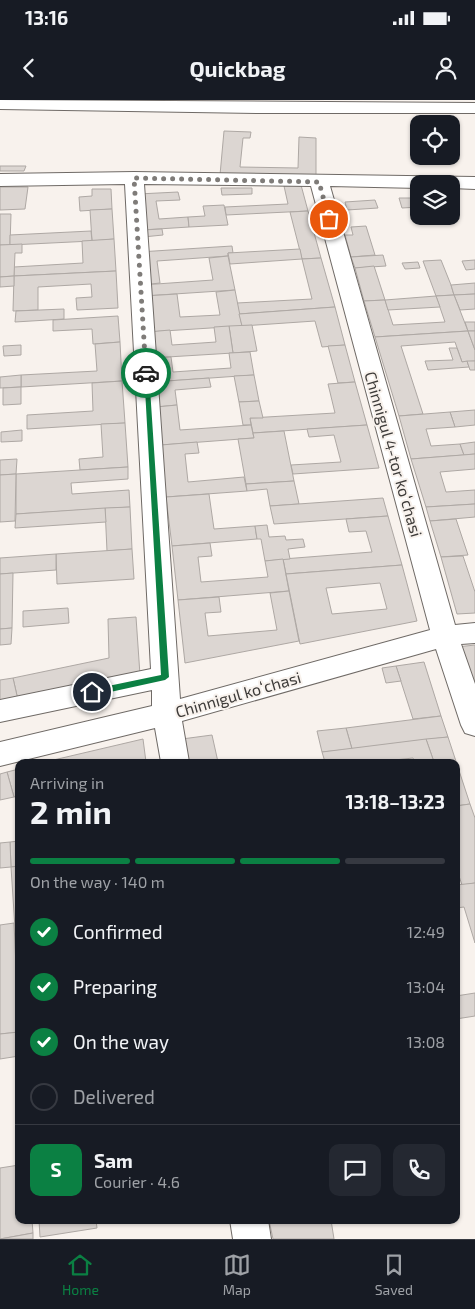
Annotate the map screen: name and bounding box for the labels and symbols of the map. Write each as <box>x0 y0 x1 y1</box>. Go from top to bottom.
pin <box>308 198 350 240</box>
courier <box>121 348 171 398</box>
street label: Chinnigul 4-tor koʻchasi <box>361 369 427 539</box>
street label: Chinnigul koʻchasi <box>173 667 303 721</box>
pin <box>71 671 113 713</box>

